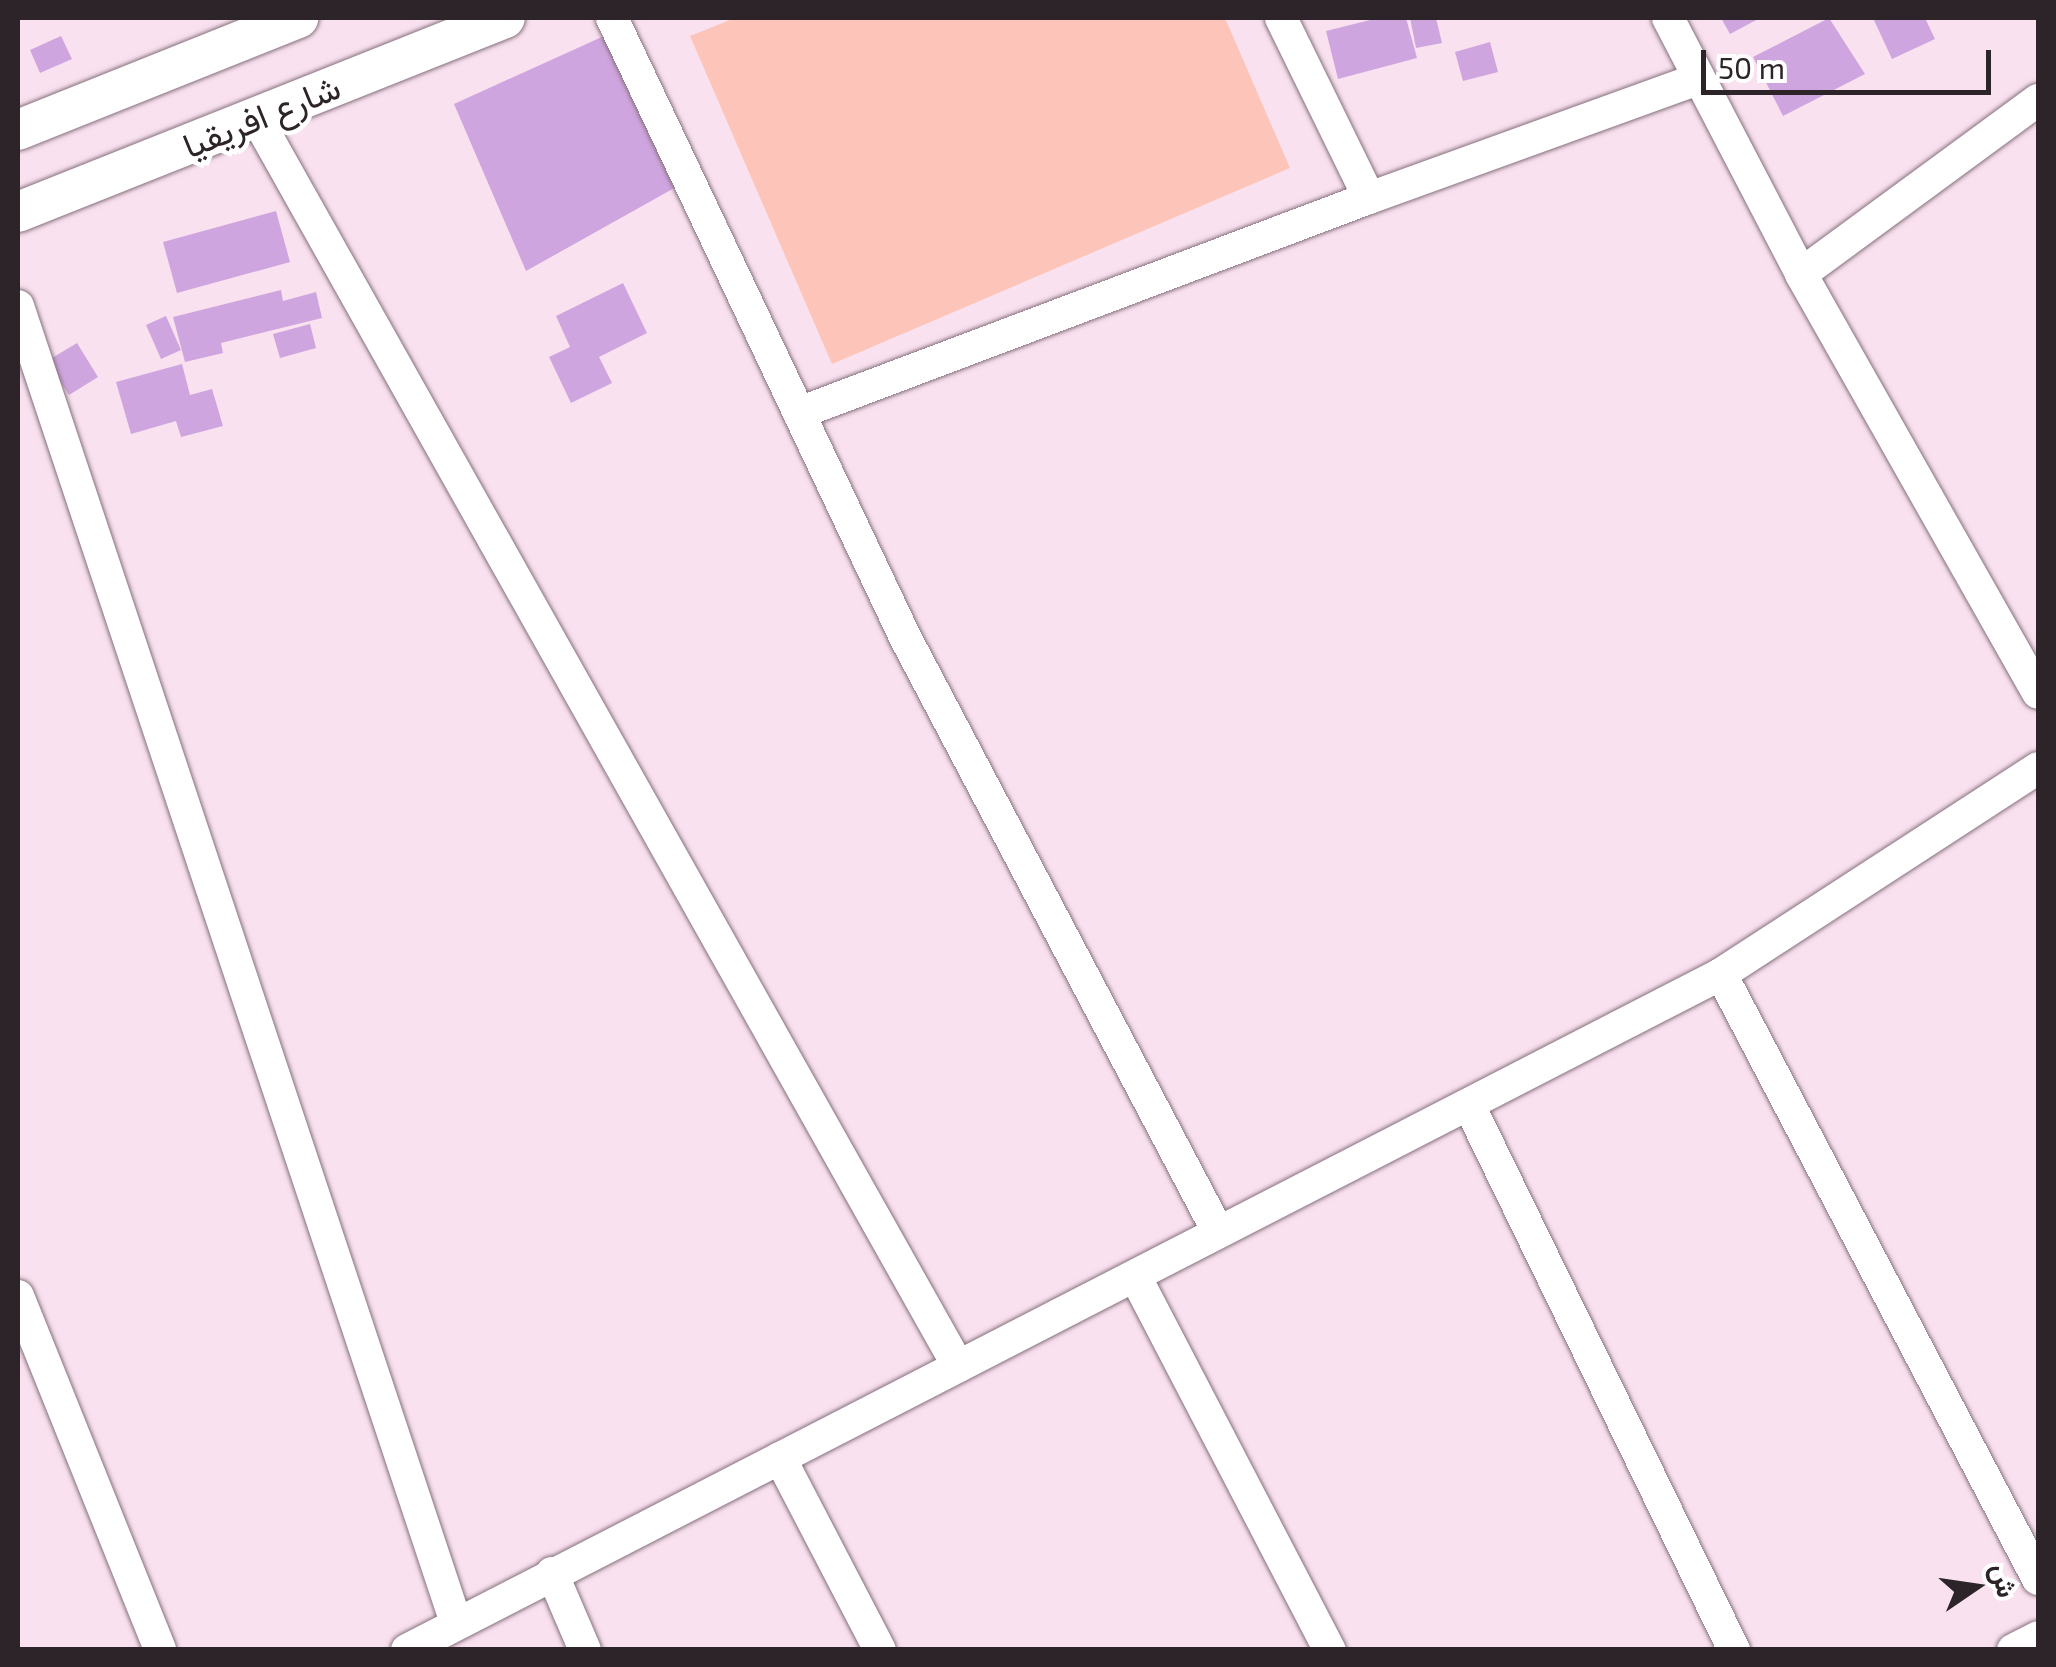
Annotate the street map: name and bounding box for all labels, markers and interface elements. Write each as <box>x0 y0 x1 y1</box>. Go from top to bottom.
scale bar <box>1706 30 1996 92</box>
text: 50 m <box>1718 49 1785 85</box>
street label: شارع افريقيا <box>176 64 346 166</box>
north arrow <box>1926 1537 2026 1637</box>
text: ش <box>1985 1560 2026 1600</box>

